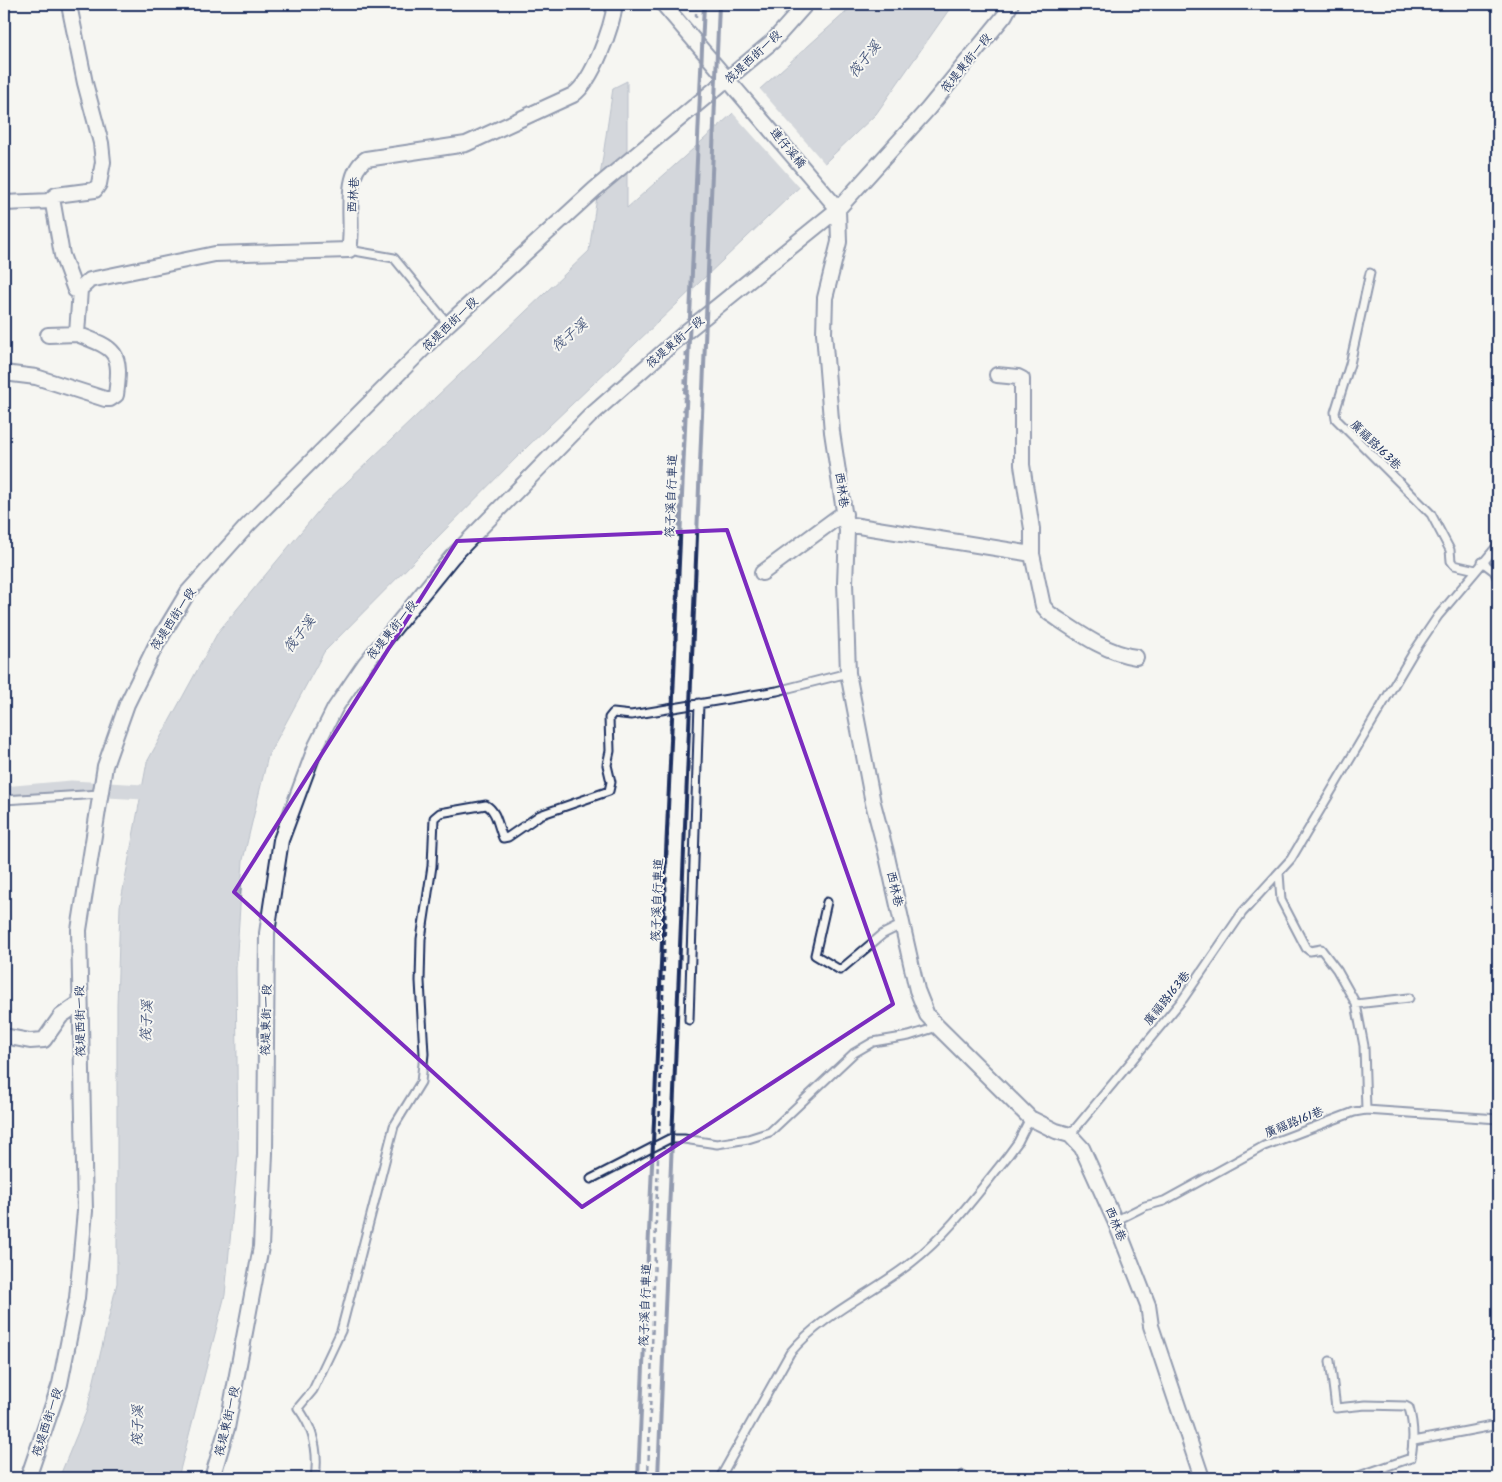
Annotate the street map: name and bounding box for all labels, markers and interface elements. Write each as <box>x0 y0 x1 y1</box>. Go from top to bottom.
street label: 筏堤西街一段 <box>721 26 786 89</box>
street label: 筏堤東街一段 <box>936 29 996 97</box>
water label: 筏子溪 <box>843 36 887 83</box>
street label: 連仔溪橋 <box>765 124 810 173</box>
street label: 西林巷 <box>342 176 365 214</box>
street label: 筏堤西街一段 <box>418 293 483 356</box>
street label: 筏堤東街一段 <box>642 312 709 373</box>
water label: 筏子溪 <box>546 313 594 358</box>
street label: 廣福路163巷 <box>1346 416 1406 475</box>
street label: 筏子溪自行車道 <box>661 454 682 538</box>
street label: 西林巷 <box>830 471 853 509</box>
street label: 筏堤西街一段 <box>146 584 201 655</box>
street label: 筏堤東街一段 <box>362 596 422 664</box>
water label: 筏子溪 <box>278 610 322 658</box>
street label: 筏子溪自行車道 <box>647 858 668 942</box>
street label: 西林巷 <box>881 869 908 909</box>
street label: 廣福路163巷 <box>1139 967 1195 1030</box>
street label: 筏堤東街一段 <box>256 984 277 1056</box>
street label: 筏堤西街一段 <box>70 985 91 1057</box>
water label: 筏子溪 <box>135 999 159 1042</box>
street label: 廣福路161巷 <box>1262 1102 1327 1143</box>
street label: 西林巷 <box>1100 1204 1131 1244</box>
street label: 筏子溪自行車道 <box>635 1263 656 1347</box>
street label: 筏堤東街一段 <box>210 1384 245 1458</box>
street label: 筏堤西街一段 <box>27 1385 68 1459</box>
water label: 筏子溪 <box>127 1404 149 1447</box>

